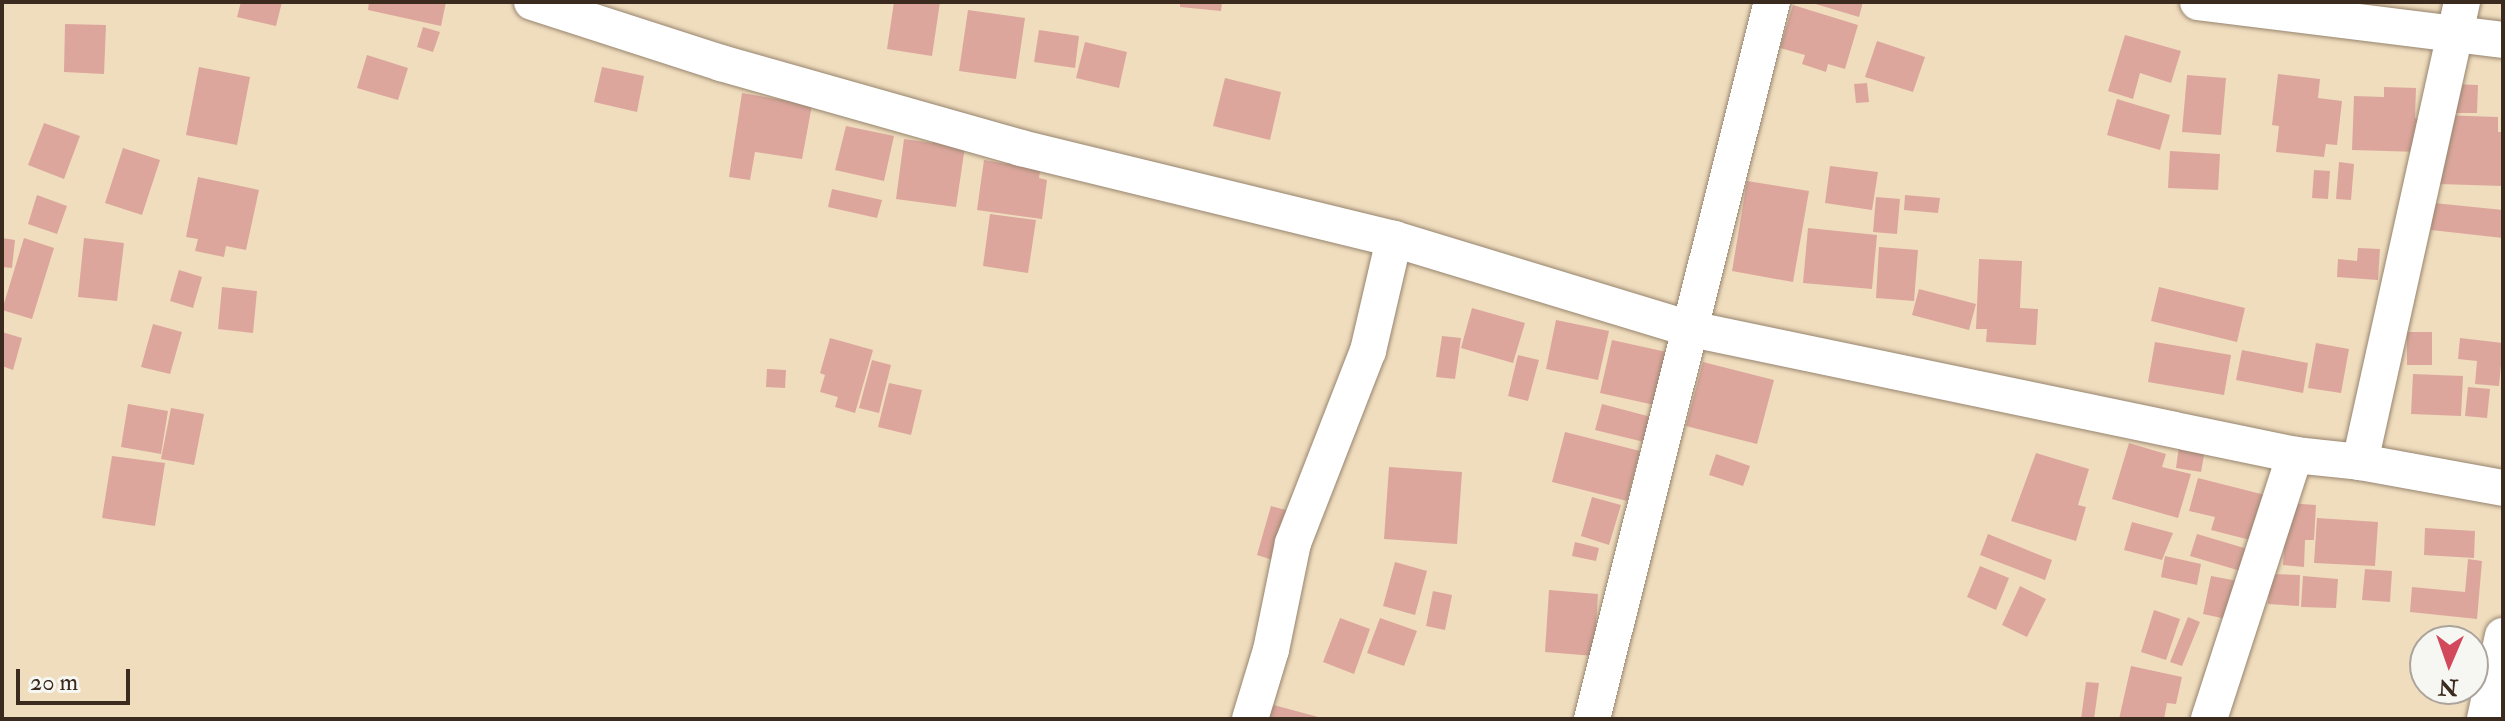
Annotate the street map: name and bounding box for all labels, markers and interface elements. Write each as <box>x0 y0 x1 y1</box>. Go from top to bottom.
north arrow <box>2409 625 2489 705</box>
scale bar <box>20 653 134 703</box>
text: 20 m <box>30 667 78 698</box>
text: N <box>2438 673 2459 701</box>

